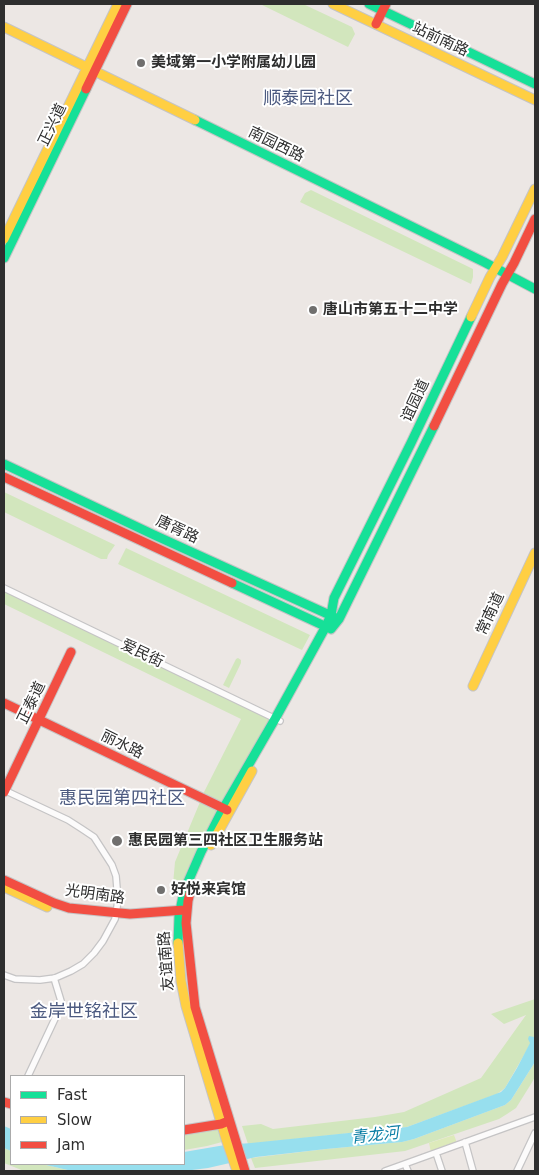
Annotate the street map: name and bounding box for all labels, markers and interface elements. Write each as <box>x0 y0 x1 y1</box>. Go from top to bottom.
street label: 站前南路 <box>409 19 471 61</box>
place label: 美域第一小学附属幼儿园 <box>151 54 316 72</box>
marker: 美域第一小学附属幼儿园 <box>135 57 147 69</box>
district label: 顺泰园社区 <box>263 88 353 110</box>
street label: 正兴道 <box>35 101 71 149</box>
street label: 南园西路 <box>245 124 307 166</box>
place label: 唐山市第五十二中学 <box>323 301 458 319</box>
marker: 唐山市第五十二中学 <box>307 304 319 316</box>
street label: 谊园道 <box>398 377 434 425</box>
street label: 唐胥路 <box>153 512 201 548</box>
street label: 常南道 <box>473 590 509 638</box>
street label: 爱民街 <box>118 636 166 672</box>
street label: 正泰道 <box>14 679 50 727</box>
street label: 丽水路 <box>98 727 146 763</box>
district label: 惠民园第四社区 <box>59 788 185 810</box>
place label: 惠民园第三四社区卫生服务站 <box>128 832 323 850</box>
marker: 惠民园第三四社区卫生服务站 <box>110 834 124 848</box>
place label: 好悦来宾馆 <box>171 881 246 899</box>
street label: 光明南路 <box>64 882 126 908</box>
marker: 好悦来宾馆 <box>155 884 167 896</box>
street label: 友谊南路 <box>156 930 178 992</box>
district label: 金岸世铭社区 <box>30 1001 138 1023</box>
legend <box>10 1075 185 1165</box>
text: Fast <box>57 1086 87 1104</box>
text: Slow <box>57 1111 92 1129</box>
water label: 青龙河 <box>350 1124 400 1148</box>
text: Jam <box>57 1136 85 1154</box>

